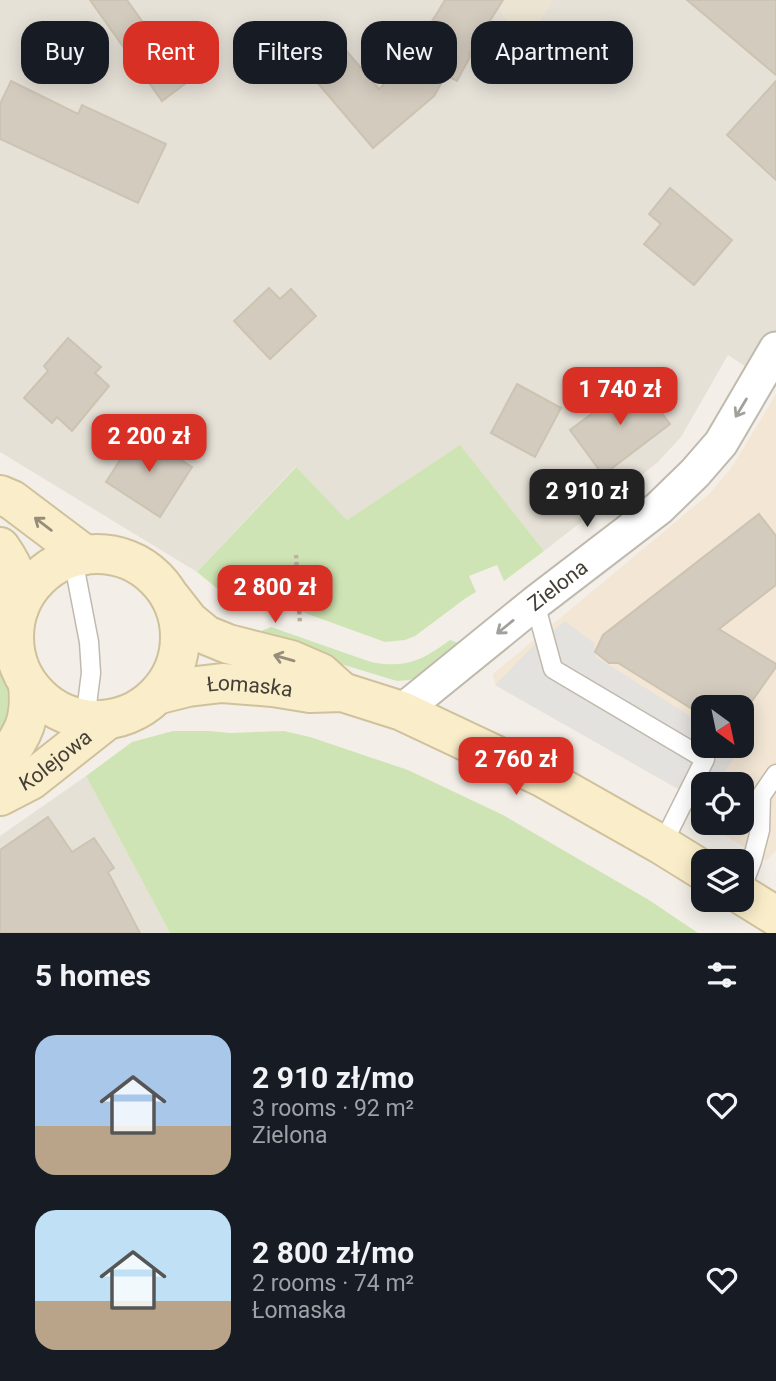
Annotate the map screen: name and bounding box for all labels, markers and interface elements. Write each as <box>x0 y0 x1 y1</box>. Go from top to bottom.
chip: Buy <box>21 21 109 84</box>
chip: Rent <box>123 21 219 84</box>
chip: Filters <box>233 21 347 84</box>
chip: New <box>361 21 457 84</box>
chip: Apartment <box>471 21 633 84</box>
pin: 1 740 zł <box>548 368 692 427</box>
text: 1 740 zł <box>579 376 661 403</box>
one-way arrow <box>734 398 748 418</box>
pin: 2 200 zł <box>77 414 221 474</box>
text: 2 200 zł <box>108 423 190 450</box>
pin: 2 910 zł <box>515 470 659 529</box>
text: 2 910 zł <box>546 478 628 505</box>
one-way arrow <box>34 517 53 531</box>
street label: Zielona <box>523 555 592 616</box>
pin: 2 800 zł <box>203 566 347 625</box>
text: 2 800 zł <box>234 574 316 601</box>
one-way arrow <box>496 620 514 635</box>
one-way arrow <box>273 651 295 664</box>
street label: Łomaska <box>206 671 294 702</box>
north arrow <box>691 695 754 758</box>
map controls <box>691 695 754 912</box>
street label: Kolejowa <box>15 725 96 796</box>
pin: 2 760 zł <box>444 738 588 797</box>
text: 2 760 zł <box>475 746 557 773</box>
button: locate <box>691 772 754 835</box>
button: layers <box>691 849 754 912</box>
icon: filters <box>703 956 741 994</box>
text: 5 homes <box>35 958 151 993</box>
text: 2 910 zł/mo <box>252 1060 414 1095</box>
icon: home <box>91 1063 175 1147</box>
icon: heart <box>703 1086 741 1124</box>
text: 3 rooms · 92 m² <box>252 1095 414 1122</box>
text: Zielona <box>252 1122 328 1149</box>
text: 2 800 zł/mo <box>252 1235 414 1270</box>
icon: home <box>91 1238 175 1322</box>
icon: heart <box>703 1261 741 1299</box>
text: 2 rooms · 74 m² <box>252 1270 414 1297</box>
text: Łomaska <box>252 1297 346 1324</box>

